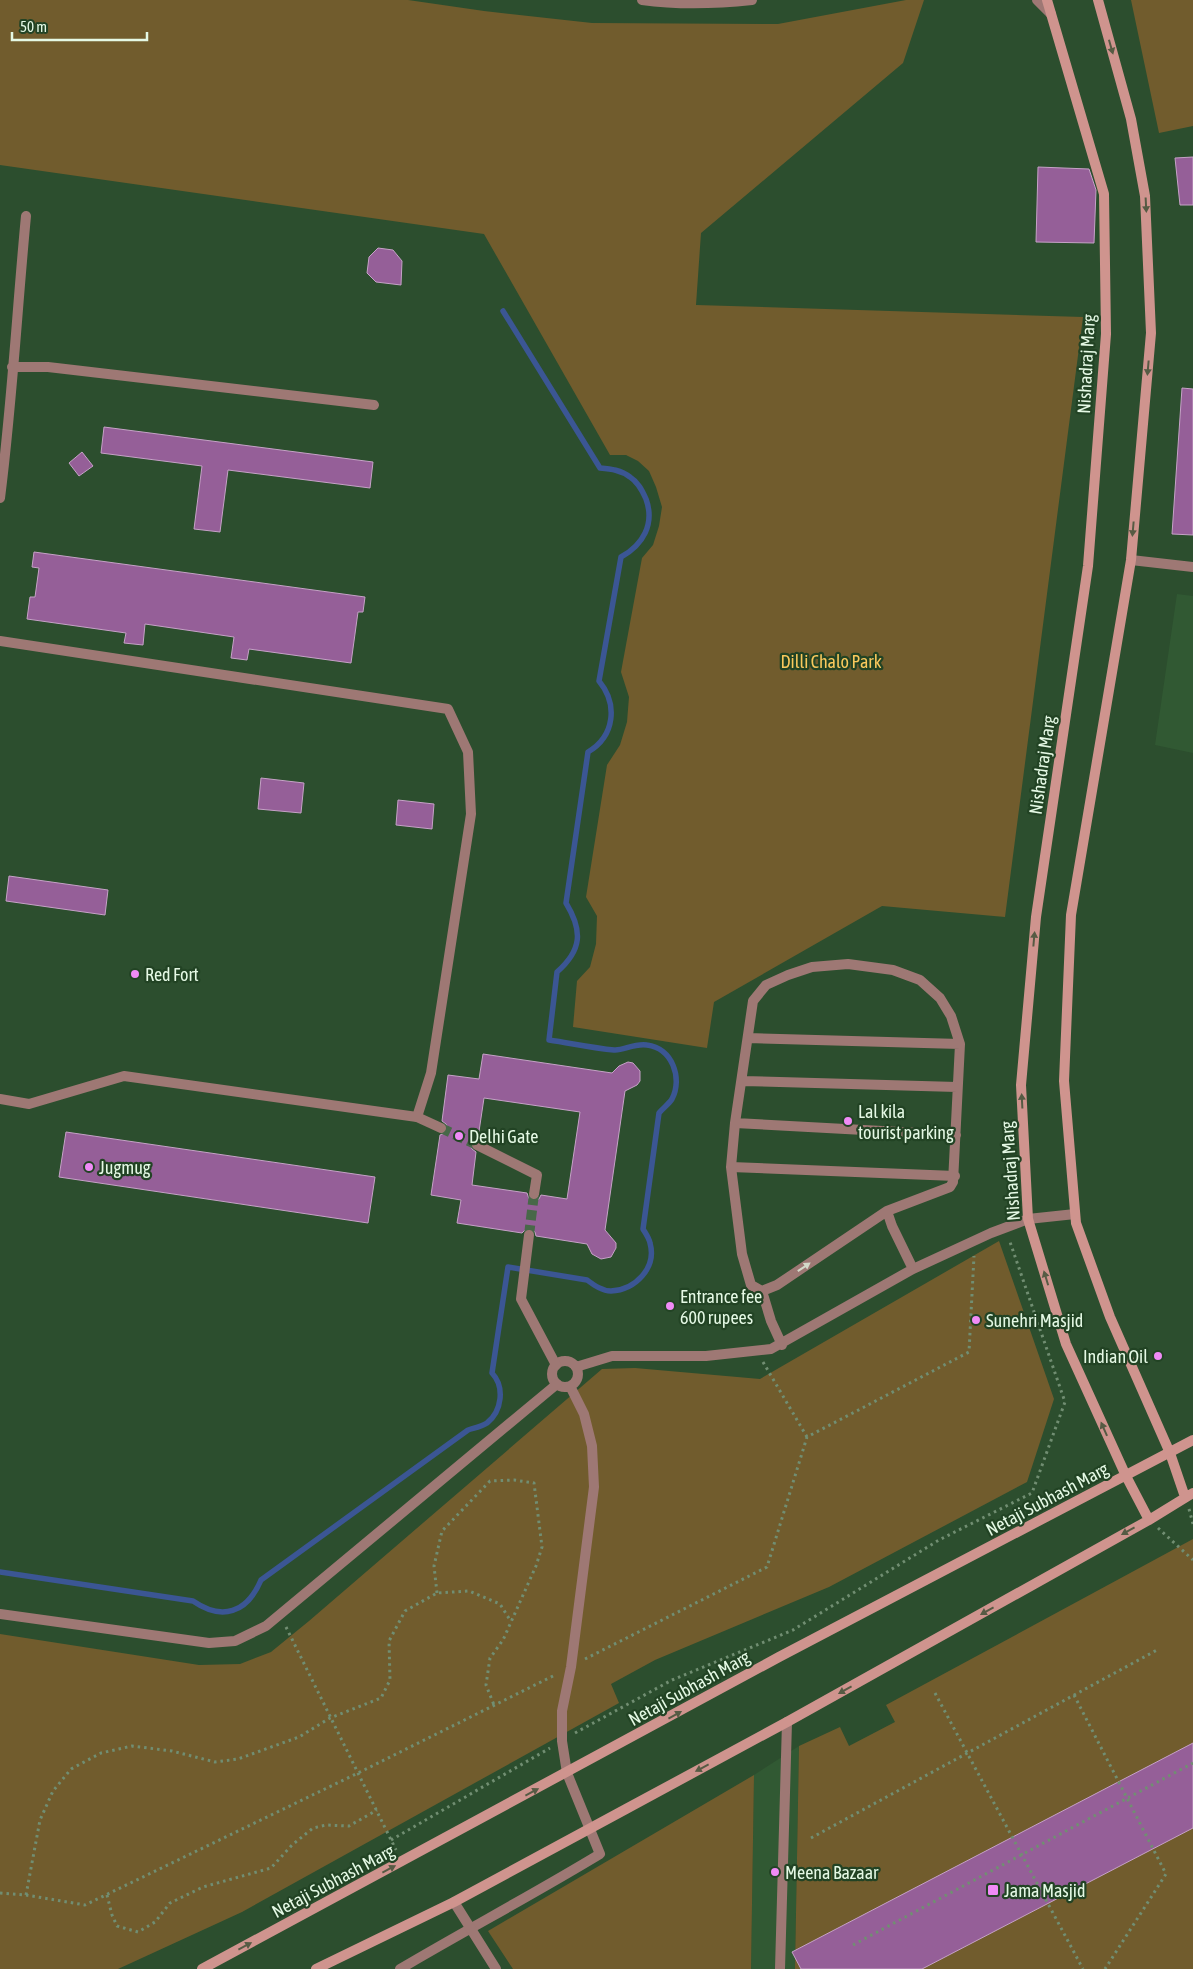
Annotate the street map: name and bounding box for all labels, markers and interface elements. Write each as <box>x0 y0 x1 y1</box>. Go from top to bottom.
scale bar <box>12 10 148 42</box>
text: 50 m <box>20 18 47 35</box>
one-way arrow <box>1107 40 1115 55</box>
one-way arrow <box>1142 198 1150 214</box>
street label: Nishadraj Marg <box>1073 313 1099 414</box>
one-way arrow <box>1144 360 1152 376</box>
one-way arrow <box>1129 522 1137 538</box>
park label: Dilli Chalo Park <box>780 651 882 672</box>
street label: Nishadraj Marg <box>1025 714 1059 816</box>
one-way arrow <box>1030 930 1038 946</box>
place label: Red Fort <box>145 964 199 985</box>
marker: Red Fort <box>129 968 141 980</box>
one-way arrow <box>1018 1092 1026 1108</box>
place label: Lal kila tourist parking <box>858 1101 954 1143</box>
marker: Lal kila tourist parking <box>842 1115 854 1127</box>
street label: Nishadraj Marg <box>996 1120 1024 1221</box>
place label: Delhi Gate <box>469 1126 538 1147</box>
marker: Delhi Gate <box>453 1130 465 1142</box>
place label: Jugmug <box>99 1157 151 1178</box>
marker: Jugmug <box>83 1161 95 1173</box>
one-way arrow <box>797 1262 811 1272</box>
one-way arrow <box>1041 1270 1049 1285</box>
place label: Entrance fee 600 rupees <box>680 1286 762 1328</box>
marker: Entrance fee 600 rupees <box>664 1300 676 1312</box>
place label: Sunehri Masjid <box>986 1310 1083 1331</box>
marker: Sunehri Masjid <box>970 1314 982 1326</box>
place label: Indian Oil <box>1083 1346 1148 1367</box>
marker: Indian Oil <box>1152 1350 1164 1362</box>
one-way arrow <box>1100 1422 1108 1436</box>
street label: Netaji Subhash Marg <box>982 1458 1112 1540</box>
one-way arrow <box>1122 1527 1135 1536</box>
one-way arrow <box>980 1606 993 1615</box>
street label: Netaji Subhash Marg <box>625 1646 754 1730</box>
one-way arrow <box>837 1686 852 1694</box>
one-way arrow <box>667 1711 682 1719</box>
one-way arrow <box>695 1764 709 1772</box>
one-way arrow <box>524 1788 539 1796</box>
street label: Netaji Subhash Marg <box>268 1840 398 1922</box>
place label: Meena Bazaar <box>785 1862 879 1883</box>
one-way arrow <box>381 1865 396 1873</box>
marker: Meena Bazaar <box>769 1866 781 1878</box>
place label: Jama Masjid <box>1004 1880 1086 1901</box>
marker: Jama Masjid <box>986 1883 1000 1897</box>
one-way arrow <box>238 1942 253 1950</box>

